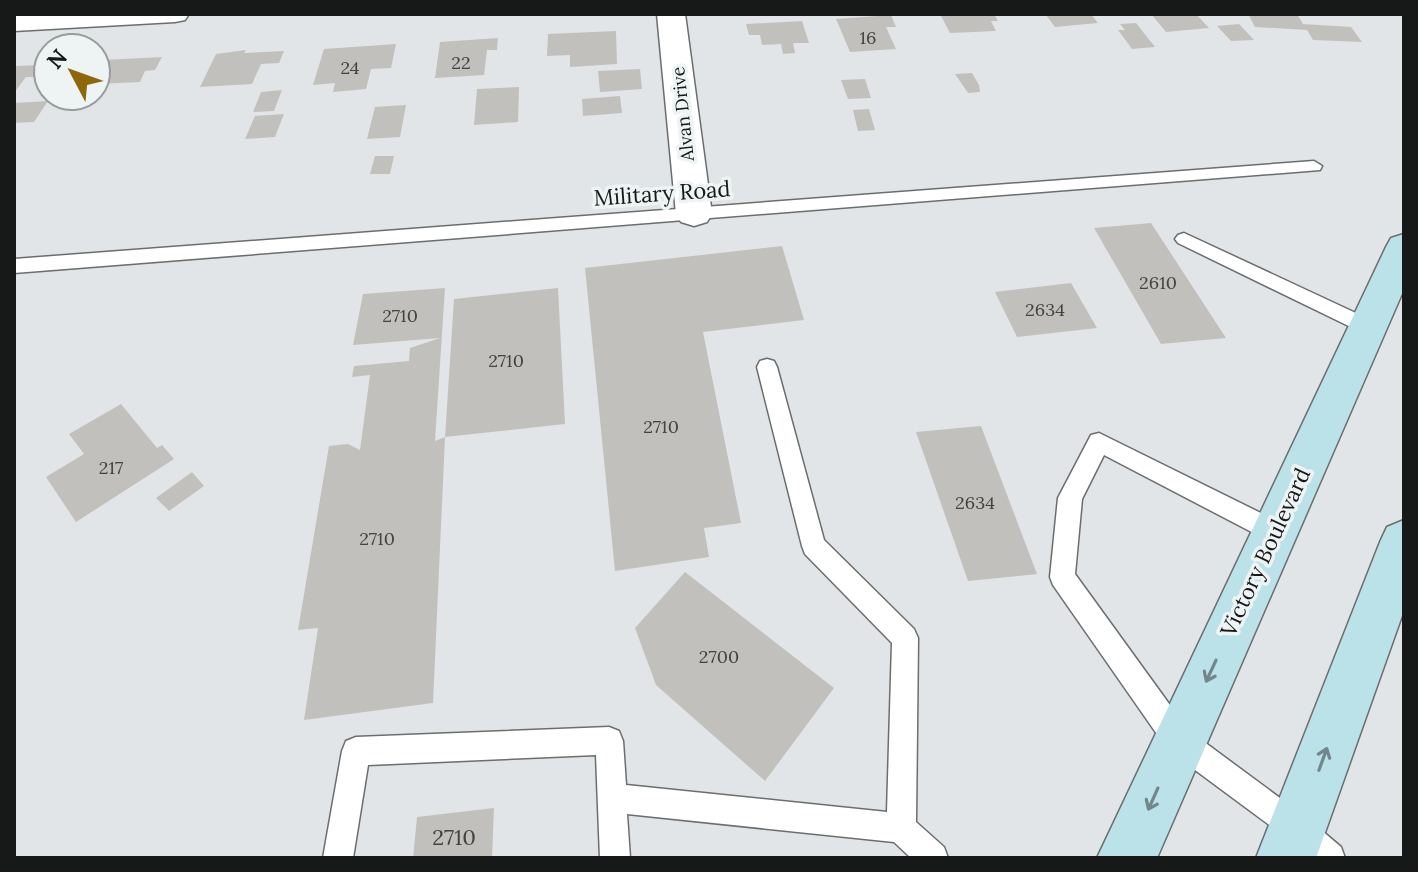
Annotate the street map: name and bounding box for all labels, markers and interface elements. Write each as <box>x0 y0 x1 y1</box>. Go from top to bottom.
house number: 16 <box>860 26 876 49</box>
north arrow <box>32 32 112 112</box>
text: N <box>41 43 73 74</box>
house number: 22 <box>451 51 471 74</box>
house number: 24 <box>340 56 360 79</box>
street label: Alvan Drive <box>666 65 699 163</box>
street label: Military Road <box>593 174 731 212</box>
house number: 2610 <box>1139 271 1177 294</box>
house number: 2634 <box>1025 298 1065 321</box>
house number: 2710 <box>382 304 418 327</box>
house number: 2710 <box>488 349 524 372</box>
house number: 2710 <box>643 415 679 438</box>
house number: 217 <box>99 456 123 479</box>
street label: Victory Boulevard <box>1213 463 1316 642</box>
house number: 2634 <box>955 491 995 514</box>
house number: 2710 <box>359 527 395 550</box>
house number: 2700 <box>699 645 739 668</box>
one-way arrow <box>1202 658 1217 683</box>
one-way arrow <box>1317 747 1331 772</box>
one-way arrow <box>1144 786 1159 811</box>
house number: 2710 <box>432 823 476 851</box>

